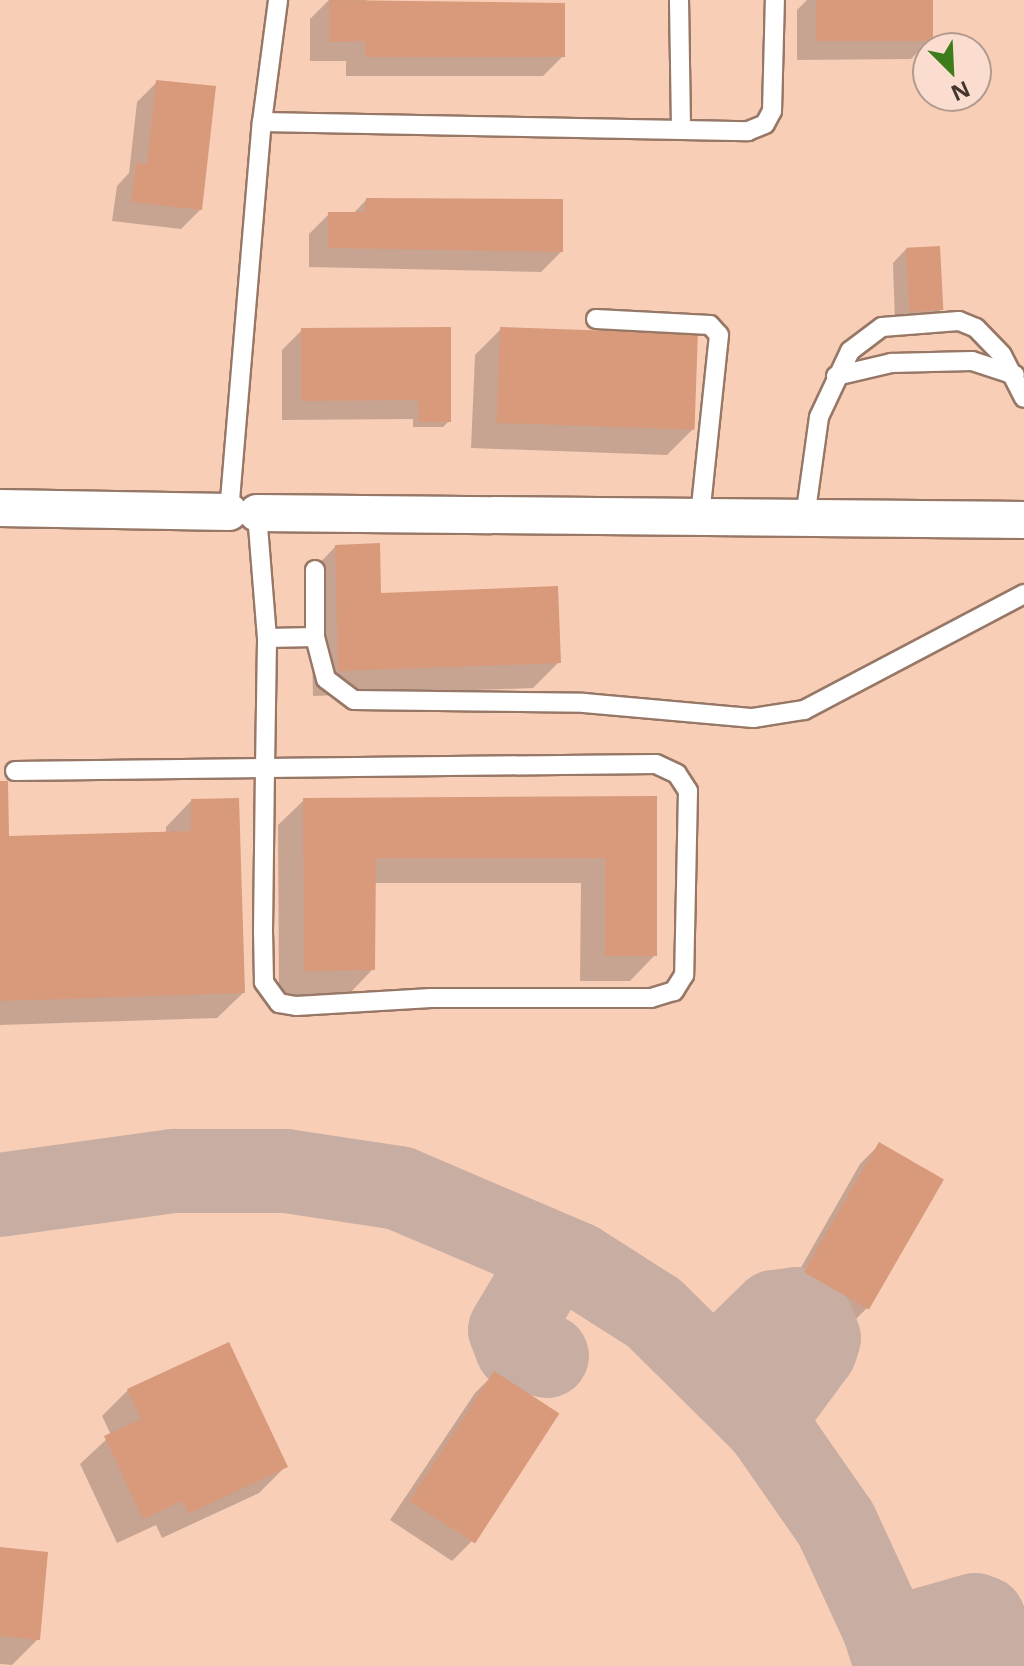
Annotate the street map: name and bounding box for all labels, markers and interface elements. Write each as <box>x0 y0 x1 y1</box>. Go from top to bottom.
north arrow <box>912 32 992 112</box>
text: N <box>947 75 975 109</box>

